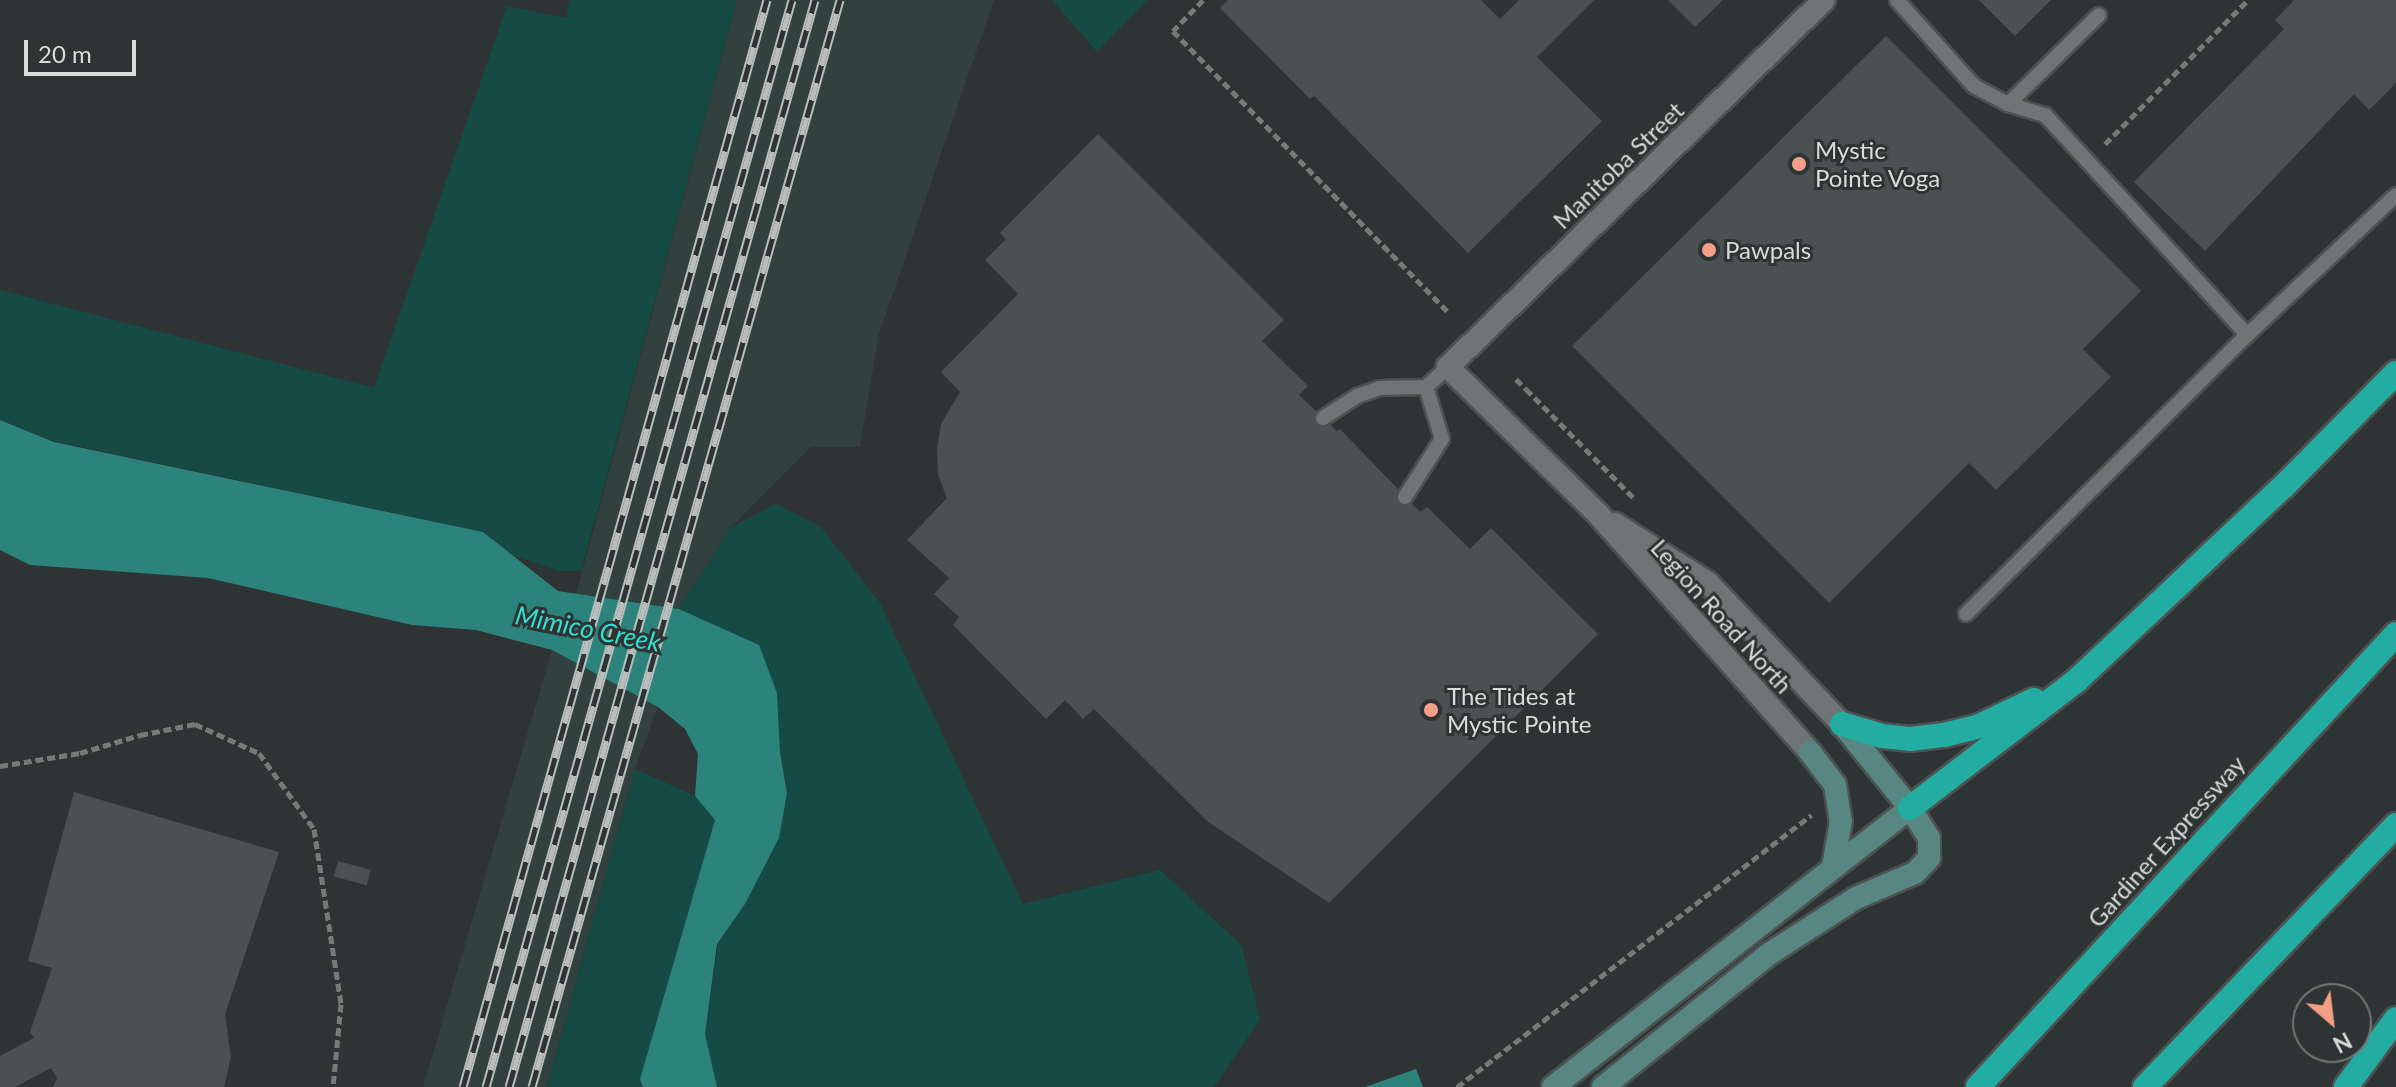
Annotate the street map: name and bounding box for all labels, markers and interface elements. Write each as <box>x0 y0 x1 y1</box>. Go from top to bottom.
scale bar <box>28 24 140 74</box>
text: 20 m <box>38 39 92 68</box>
street label: Manitoba Street <box>1547 96 1689 234</box>
place label: Mystic Pointe Voga <box>1815 136 1941 192</box>
marker: Mystic Pointe Voga <box>1790 155 1808 173</box>
place label: Pawpals <box>1725 236 1811 264</box>
marker: Pawpals <box>1700 241 1718 259</box>
street label: Legion Road North <box>1645 533 1799 699</box>
water label: Mimico Creek <box>513 600 663 658</box>
place label: The Tides at Mystic Pointe <box>1447 682 1592 738</box>
marker: The Tides at Mystic Pointe <box>1422 701 1440 719</box>
street label: Gardiner Expressway <box>2081 749 2251 933</box>
north arrow <box>2292 983 2372 1063</box>
text: N <box>2329 1027 2356 1059</box>

